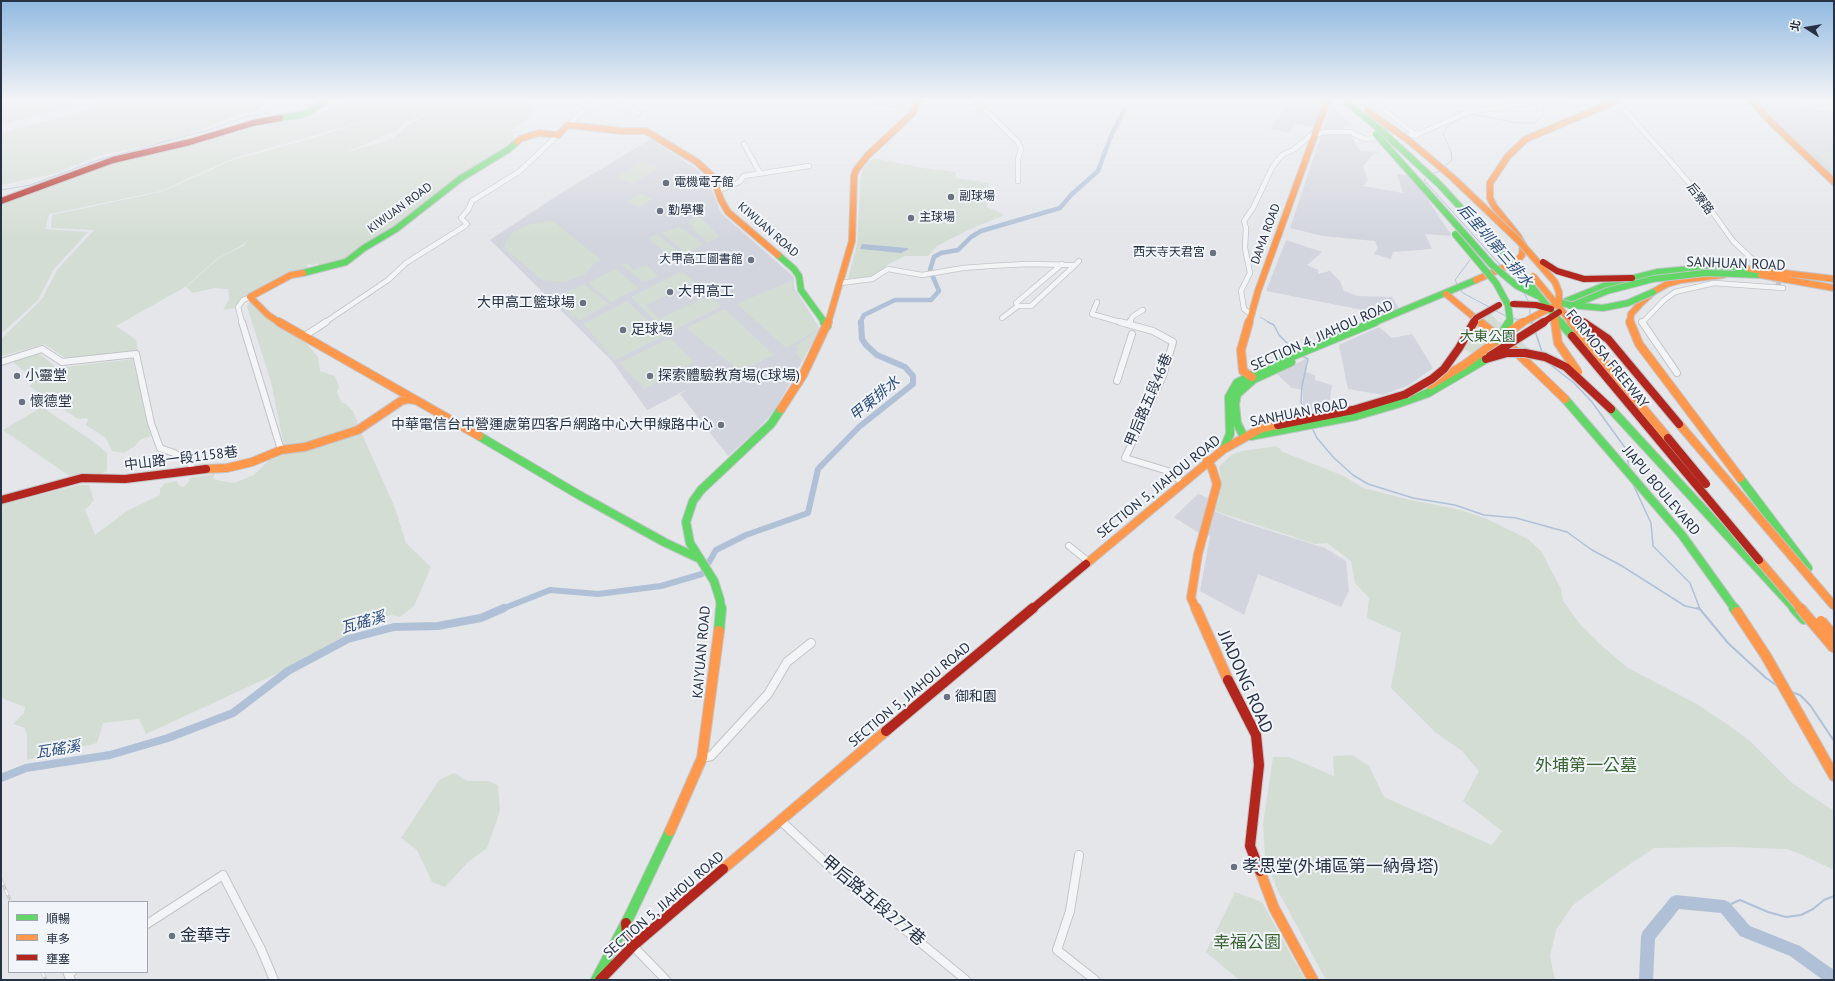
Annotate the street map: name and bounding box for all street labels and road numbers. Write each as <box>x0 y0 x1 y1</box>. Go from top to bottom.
street label: KIWUAN ROAD <box>365 180 435 236</box>
street label: 后寮路 <box>1683 180 1717 218</box>
street label: KIWUAN ROAD <box>734 200 802 260</box>
street label: DAMA ROAD <box>1248 202 1284 266</box>
street label: SANHUAN ROAD <box>1686 254 1786 274</box>
street label: SECTION 4, JIAHOU ROAD <box>1248 297 1396 375</box>
street label: FORMOSA FREEWAY <box>1562 306 1652 412</box>
street label: 甲后路五段46巷 <box>1122 351 1176 449</box>
street label: SANHUAN ROAD <box>1249 395 1349 431</box>
street label: SECTION 5, JIAHOU ROAD <box>1094 432 1224 542</box>
street label: JIAPU BOULEVARD <box>1619 443 1703 539</box>
street label: 中山路一段1158巷 <box>123 444 239 474</box>
street label: KAIYUAN ROAD <box>690 605 714 699</box>
street label: JIADONG ROAD <box>1213 627 1277 737</box>
street label: SECTION 5, JIAHOU ROAD <box>846 639 974 751</box>
street label: SECTION 5, JIAHOU ROAD <box>600 848 728 962</box>
street label: 甲后路五段277巷 <box>817 851 929 951</box>

